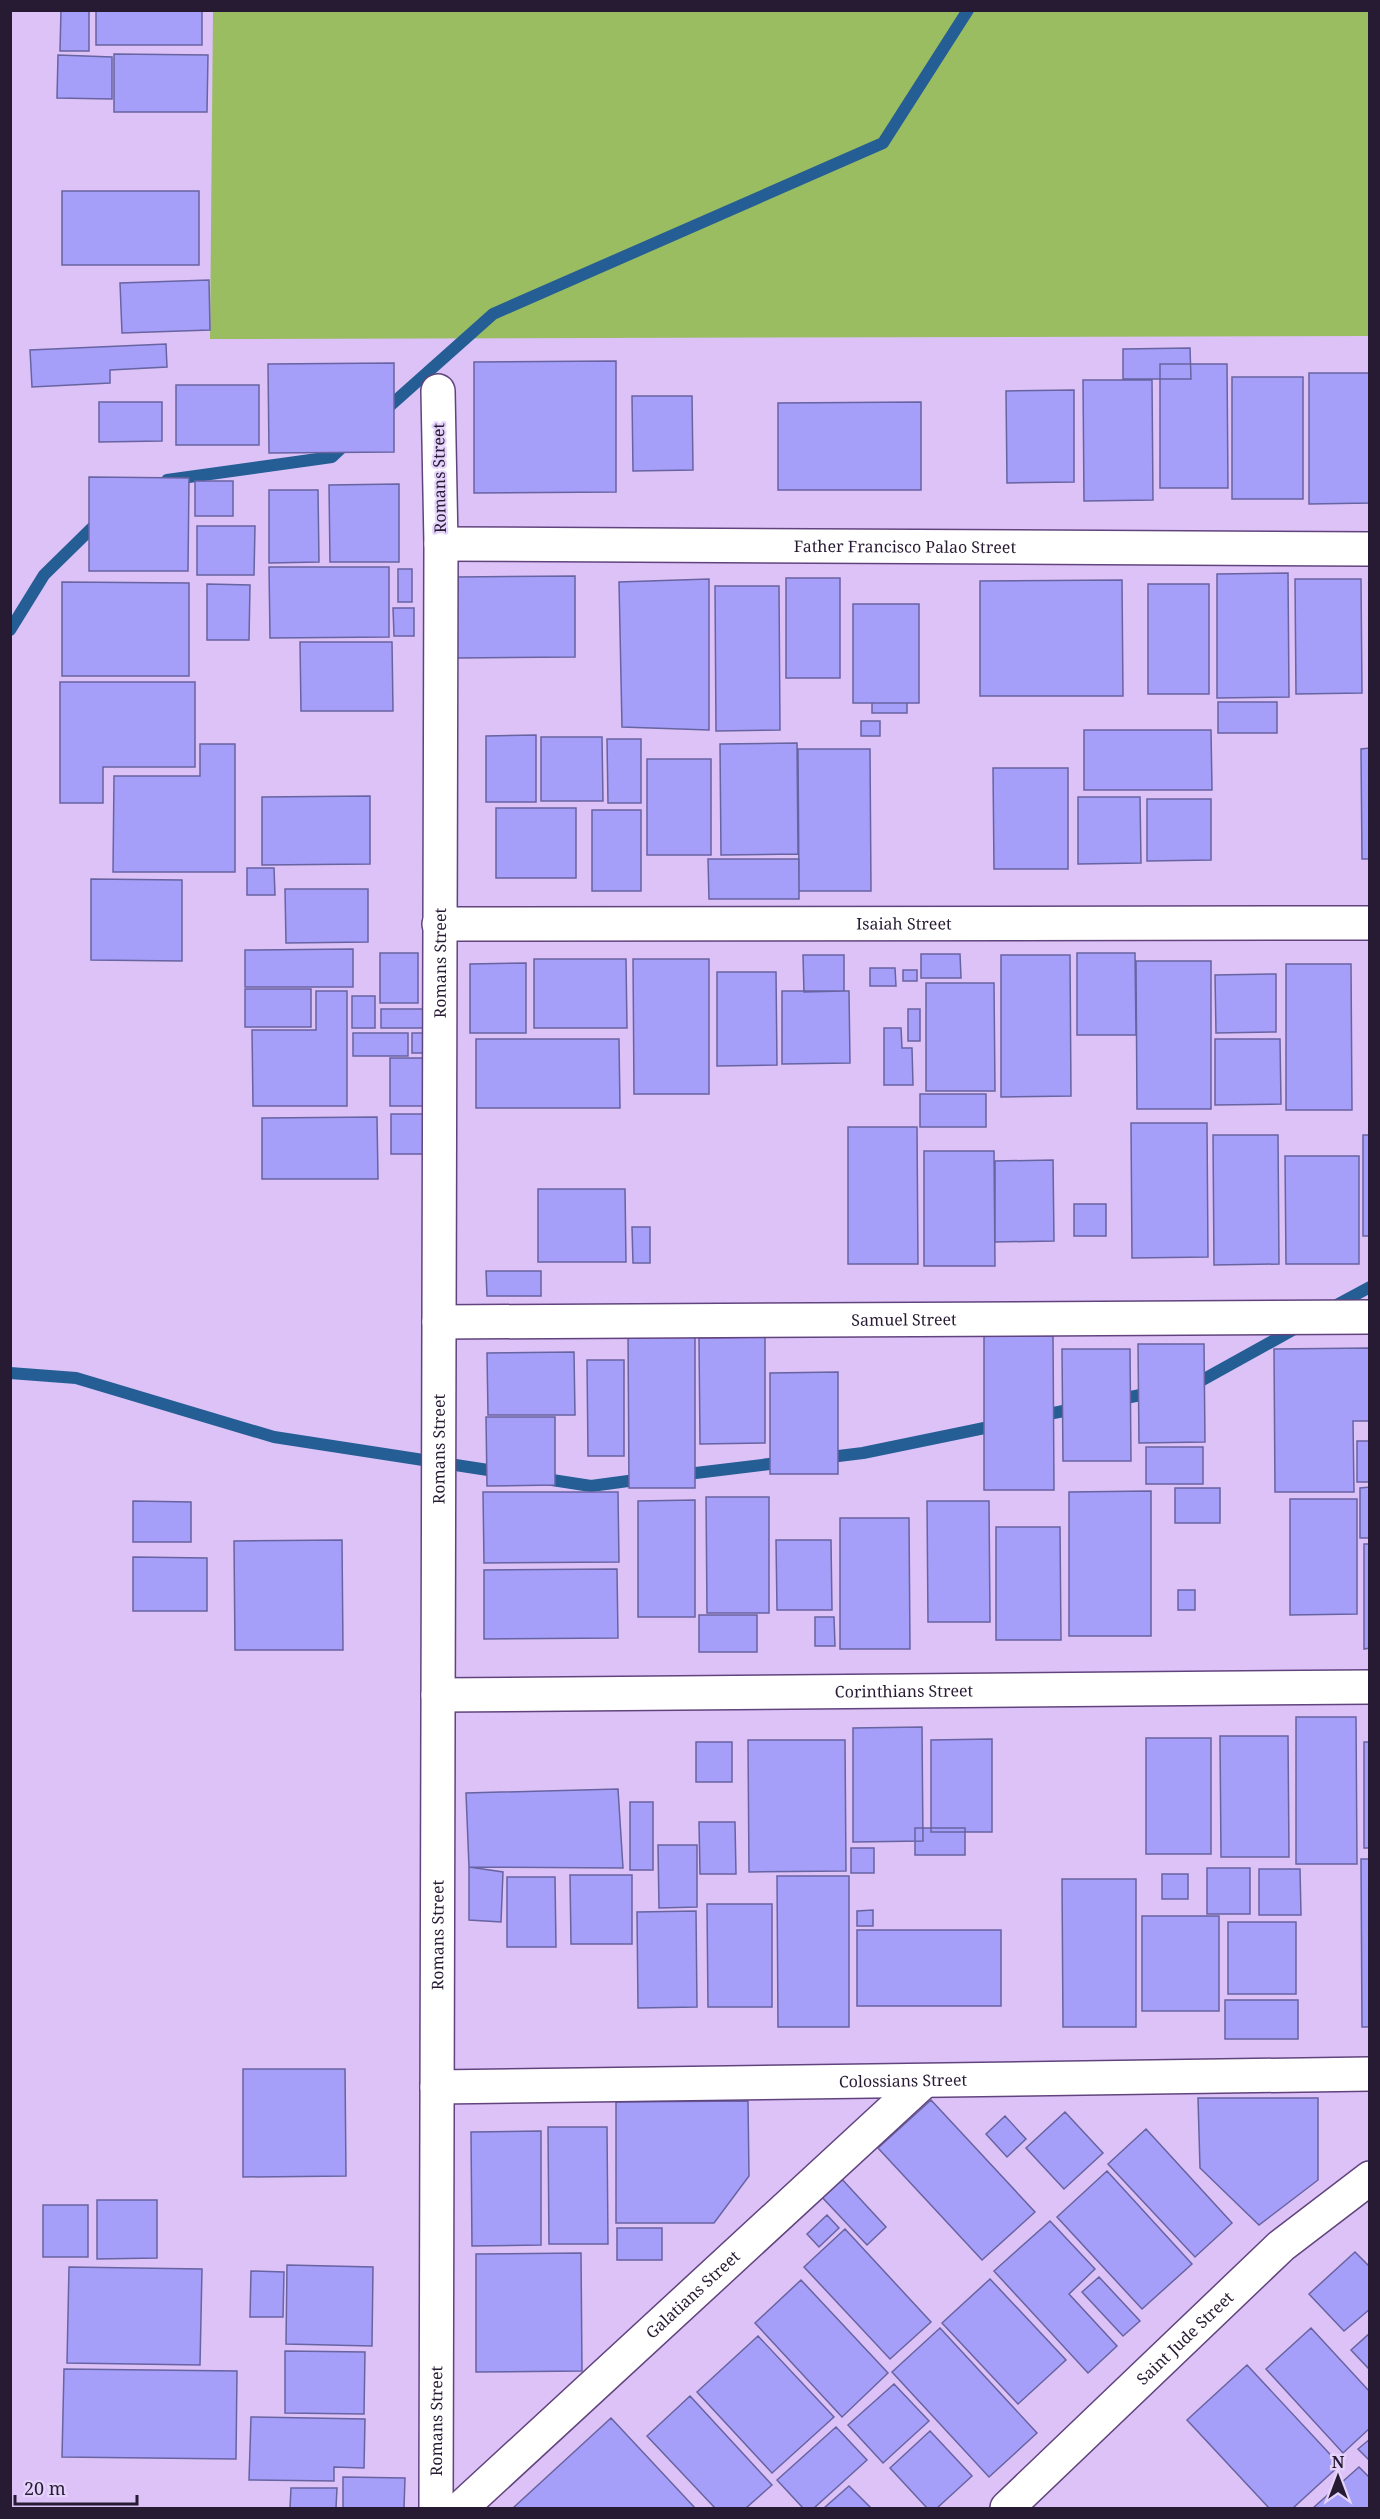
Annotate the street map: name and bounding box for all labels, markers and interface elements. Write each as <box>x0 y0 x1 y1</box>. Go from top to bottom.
street label: Romans Street <box>427 422 451 533</box>
street label: Father Francisco Palao Street <box>794 535 1017 558</box>
street label: Romans Street <box>429 907 451 1018</box>
street label: Isaiah Street <box>856 912 952 935</box>
street label: Samuel Street <box>851 1308 957 1331</box>
street label: Romans Street <box>428 1393 450 1504</box>
street label: Corinthians Street <box>835 1679 974 1703</box>
street label: Romans Street <box>426 1879 449 1990</box>
street label: Colossians Street <box>839 2069 968 2092</box>
street label: Galatians Street <box>641 2245 745 2343</box>
street label: Saint Jude Street <box>1132 2286 1238 2390</box>
street label: Romans Street <box>425 2365 447 2476</box>
north arrow <box>1308 2447 1368 2507</box>
text: N <box>1332 2451 1345 2473</box>
scale bar <box>15 2468 136 2506</box>
text: 20 m <box>24 2476 66 2500</box>

